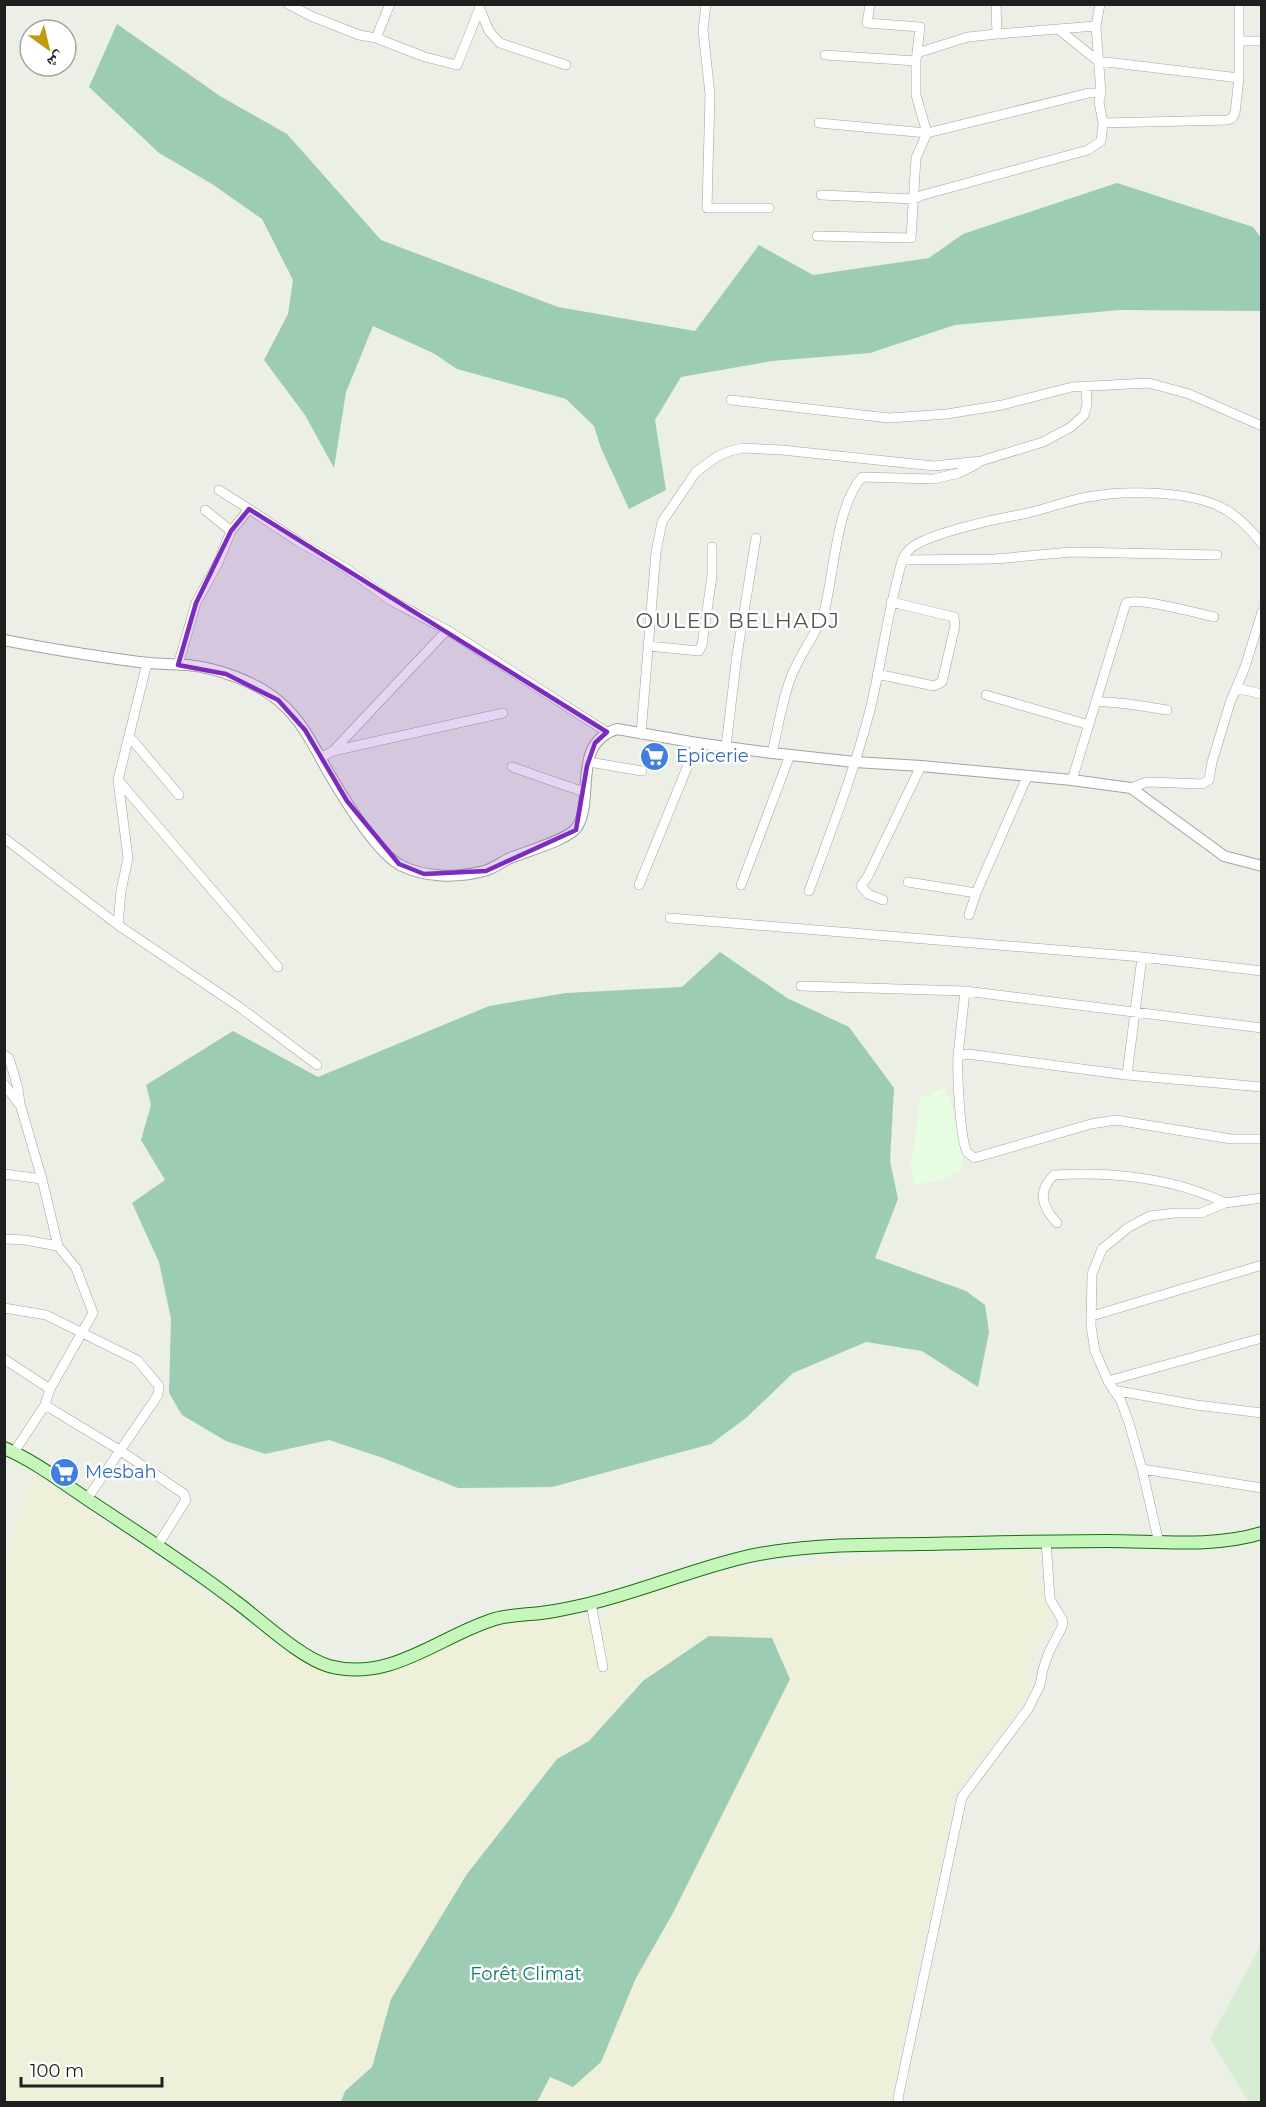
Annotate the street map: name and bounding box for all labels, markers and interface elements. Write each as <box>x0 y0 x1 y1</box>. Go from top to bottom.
north arrow <box>18 18 78 78</box>
text: ش <box>44 47 68 73</box>
district label: OULED BELHADJ <box>636 608 840 633</box>
supermarket icon: Epicerie <box>639 740 671 772</box>
place label: Epicerie <box>676 745 749 767</box>
supermarket icon: Mesbah <box>48 1456 80 1488</box>
place label: Mesbah <box>85 1461 157 1483</box>
park label: Forêt Climat <box>470 1963 582 1985</box>
scale bar <box>21 2050 162 2088</box>
text: 100 m <box>30 2060 84 2082</box>

